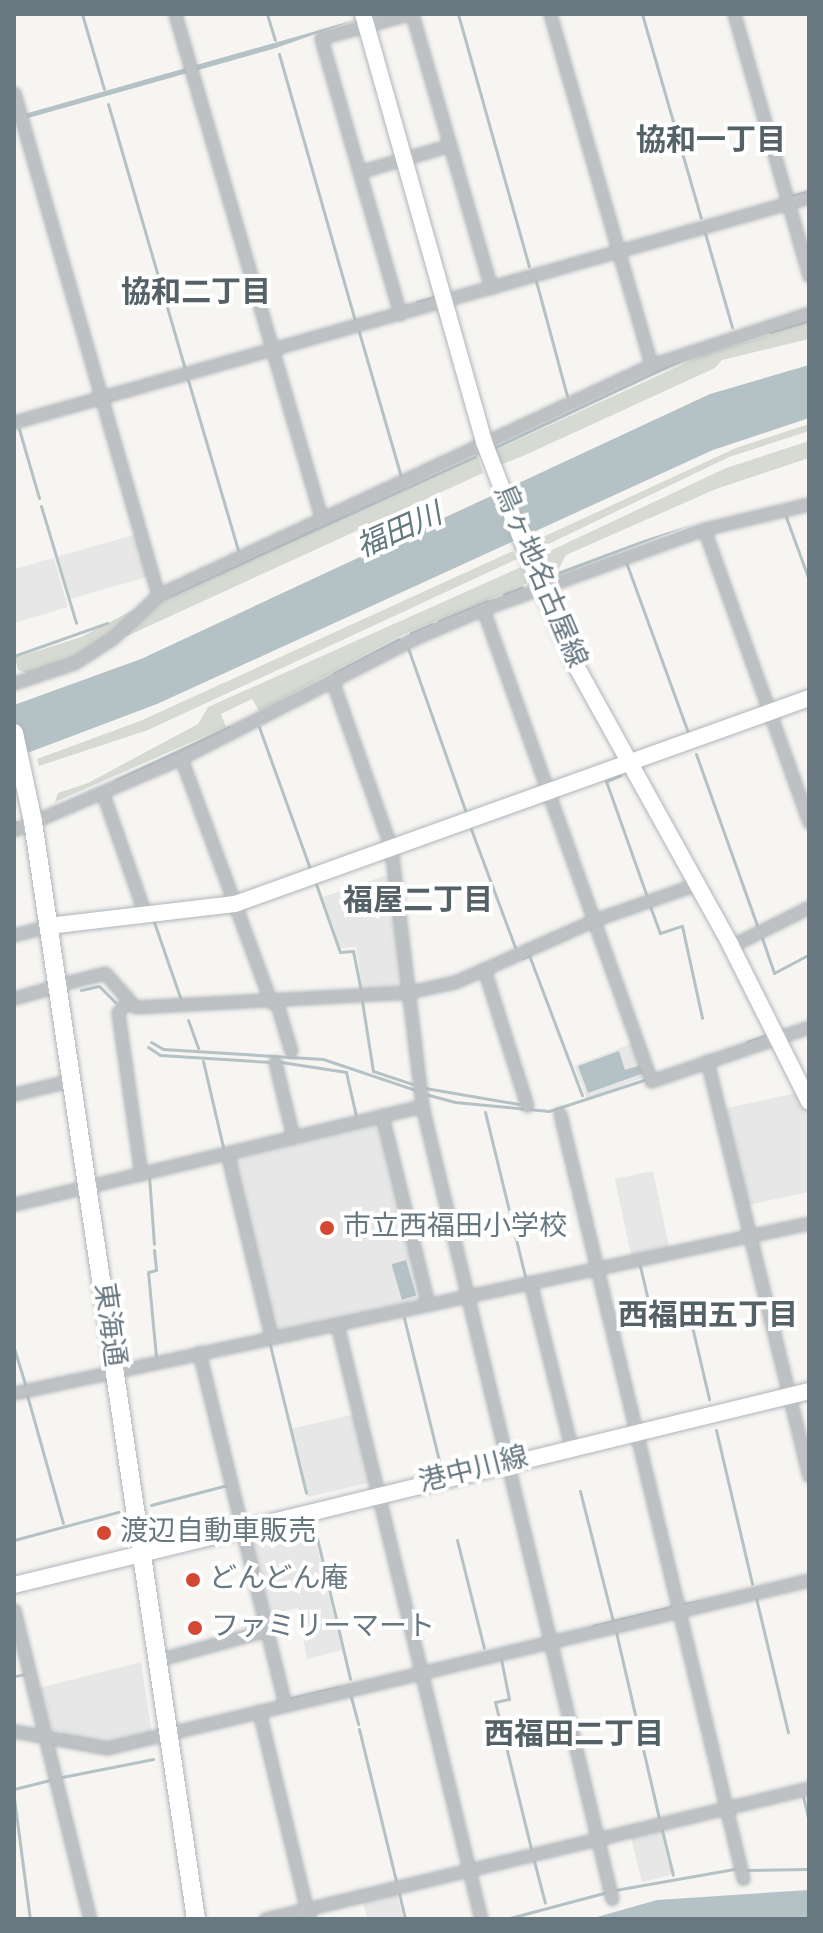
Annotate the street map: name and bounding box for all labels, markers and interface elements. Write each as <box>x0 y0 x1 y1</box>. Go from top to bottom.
district label: 協和一丁目 <box>636 125 786 161</box>
district label: 協和二丁目 <box>121 277 271 313</box>
street label: 鳥ヶ地名古屋線 <box>485 480 593 674</box>
water label: 福田川 <box>352 498 448 568</box>
district label: 福屋二丁目 <box>343 885 493 921</box>
place label: 市立西福田小学校 <box>343 1211 567 1245</box>
marker: 市立西福田小学校 <box>318 1219 336 1237</box>
street label: 東海通 <box>86 1281 130 1369</box>
district label: 西福田五丁目 <box>618 1300 798 1336</box>
street label: 港中川線 <box>416 1441 532 1501</box>
place label: 渡辺自動車販売 <box>120 1516 316 1550</box>
marker: 渡辺自動車販売 <box>95 1524 113 1542</box>
place label: どんどん庵 <box>209 1563 349 1597</box>
marker: どんどん庵 <box>184 1571 202 1589</box>
place label: ファミリーマート <box>211 1611 435 1645</box>
marker: ファミリーマート <box>186 1619 204 1637</box>
district label: 西福田二丁目 <box>484 1719 664 1755</box>

